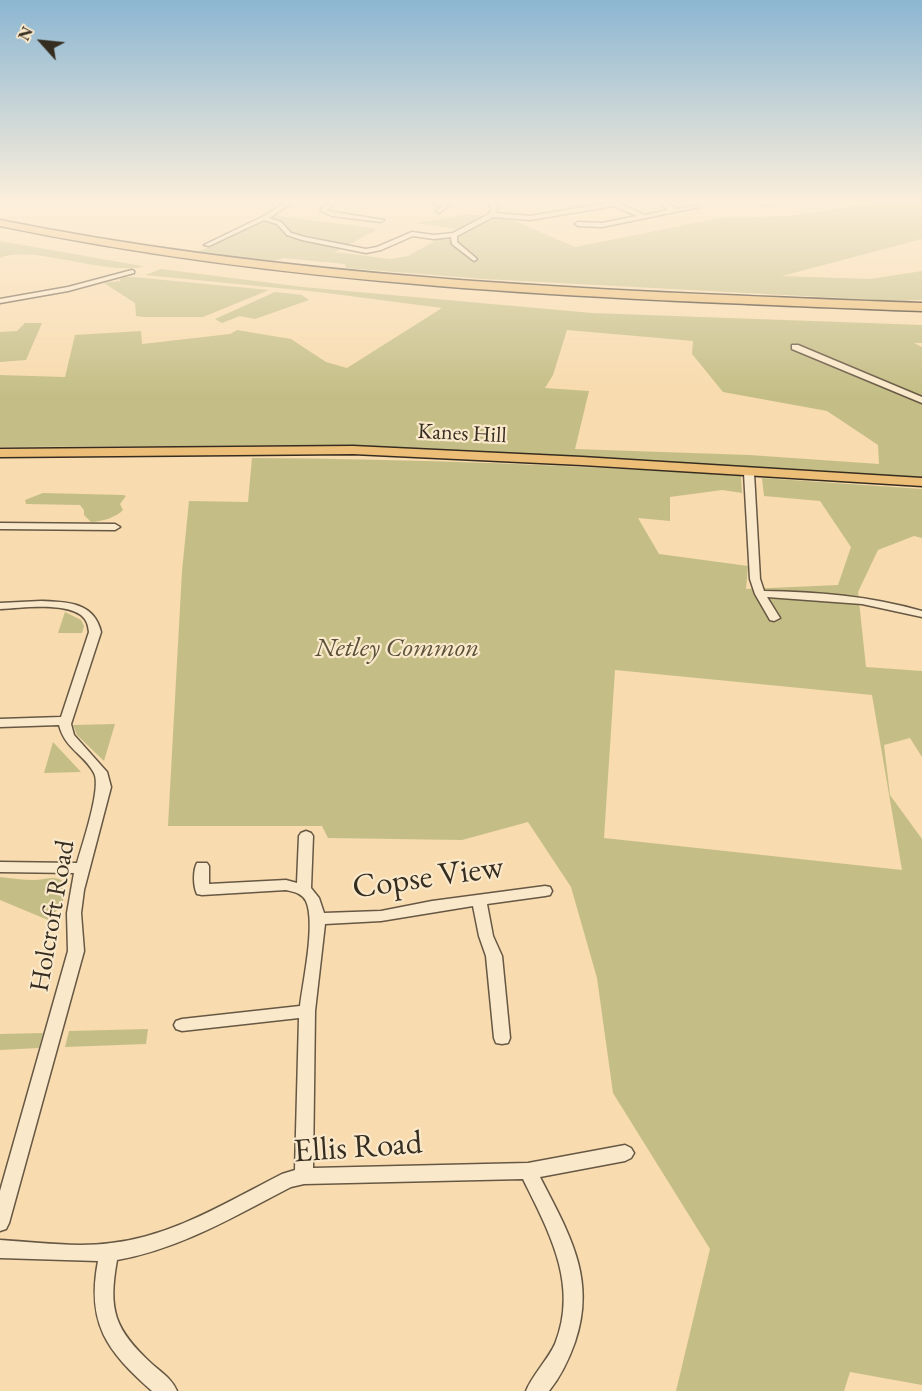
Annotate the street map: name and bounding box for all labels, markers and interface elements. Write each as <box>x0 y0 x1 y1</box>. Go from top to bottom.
north arrow <box>12 12 72 72</box>
text: N <box>13 23 38 44</box>
street label: Kanes Hill <box>417 418 507 450</box>
park label: Netley Common <box>315 633 479 665</box>
street label: Holcroft Road <box>24 838 82 994</box>
street label: Copse View <box>350 848 506 908</box>
street label: Ellis Road <box>292 1124 424 1172</box>

